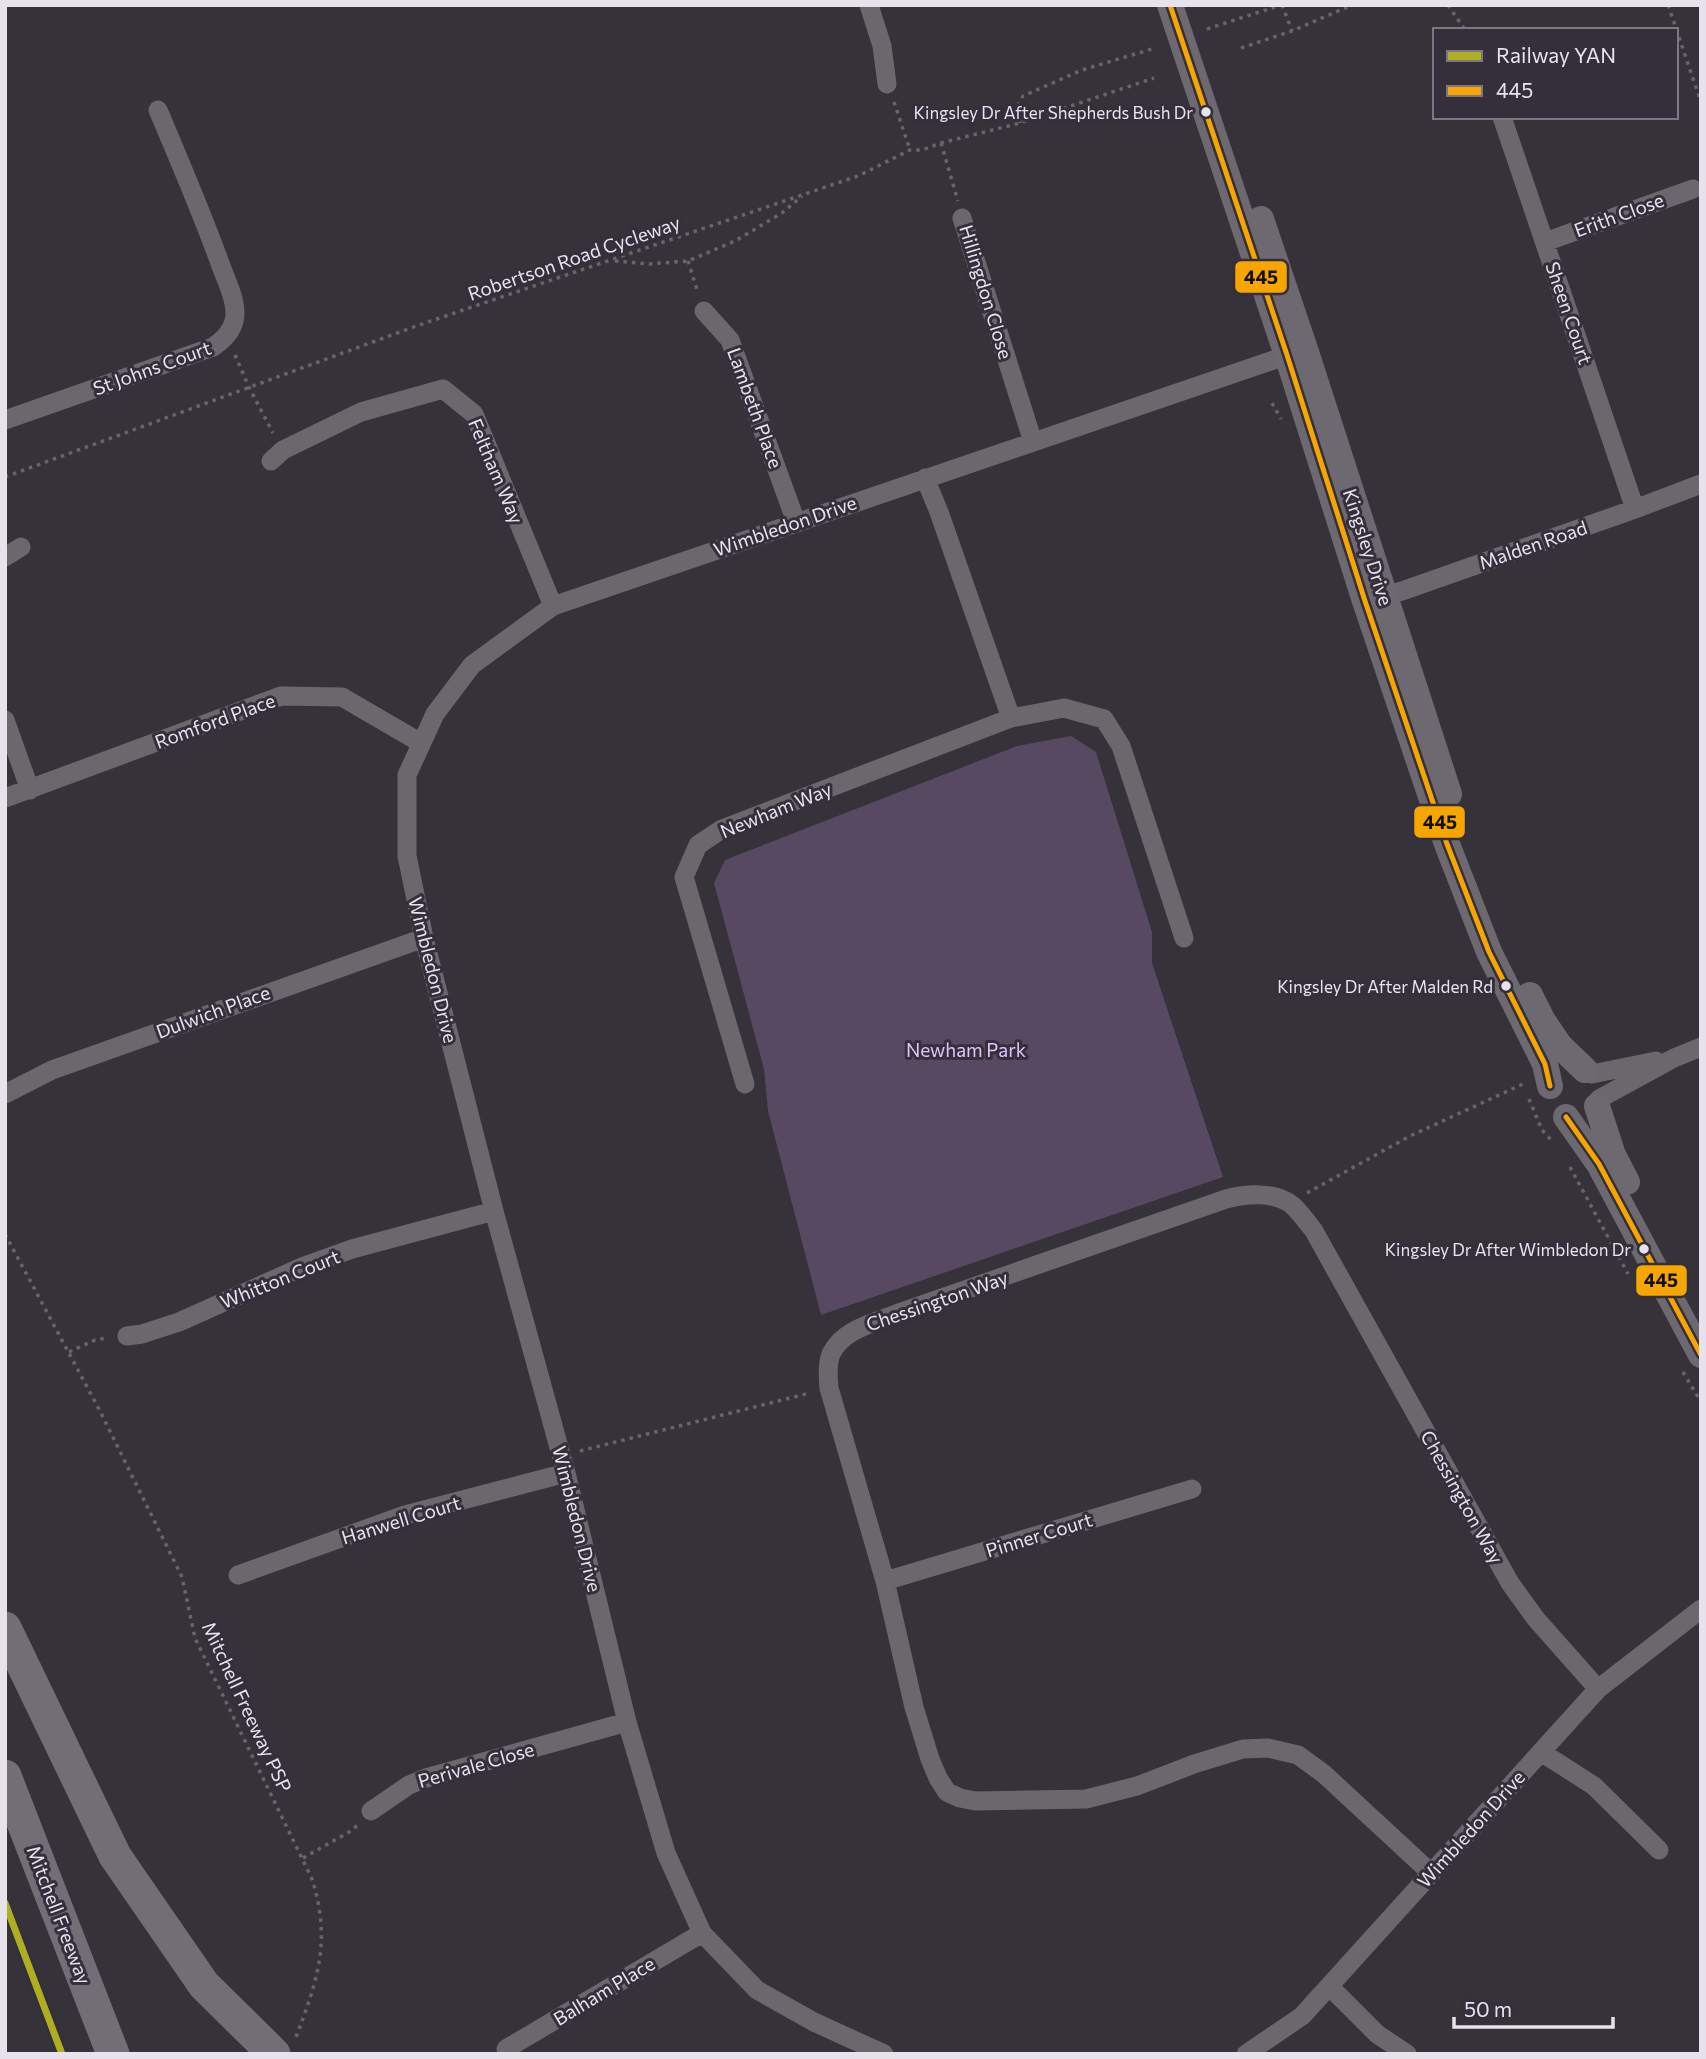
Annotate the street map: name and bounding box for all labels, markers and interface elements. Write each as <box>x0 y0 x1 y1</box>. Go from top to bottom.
legend <box>1433 28 1678 119</box>
text: Railway YAN <box>1496 42 1616 67</box>
text: 445 <box>1496 77 1533 102</box>
place label: Kingsley Dr After Shepherds Bush Dr <box>914 102 1193 123</box>
marker: Kingsley Dr After Shepherds Bush Dr <box>1199 105 1213 119</box>
street label: Erith Close <box>1571 188 1667 241</box>
street label: Robertson Road Cycleway <box>465 210 683 305</box>
street label: Hillingdon Close <box>955 222 1018 362</box>
street label: Sheen Court <box>1541 259 1598 367</box>
line badge: 445 <box>1234 260 1288 294</box>
text: 445 <box>1244 265 1278 288</box>
street label: St Johns Court <box>90 336 214 399</box>
street label: Lambeth Place <box>723 344 788 471</box>
street label: Feltham Way <box>464 415 529 527</box>
street label: Kingsley Drive <box>1339 486 1398 608</box>
street label: Wimbledon Drive <box>710 490 859 561</box>
street label: Malden Road <box>1476 515 1590 574</box>
street label: Romford Place <box>151 688 278 753</box>
street label: Newham Way <box>717 777 835 842</box>
line badge: 445 <box>1413 805 1466 839</box>
text: 445 <box>1423 810 1457 833</box>
street label: Wimbledon Drive <box>404 894 463 1045</box>
place label: Kingsley Dr After Malden Rd <box>1277 976 1493 997</box>
marker: Kingsley Dr After Malden Rd <box>1499 979 1513 993</box>
street label: Dulwich Place <box>153 980 273 1043</box>
park label: Newham Park <box>906 1038 1026 1061</box>
place label: Kingsley Dr After Wimbledon Dr <box>1385 1239 1631 1260</box>
marker: Kingsley Dr After Wimbledon Dr <box>1637 1242 1651 1256</box>
street label: Whitton Court <box>217 1244 343 1313</box>
line badge: 445 <box>1635 1264 1688 1297</box>
street label: Chessington Way <box>863 1265 1011 1336</box>
text: 445 <box>1644 1268 1678 1291</box>
street label: Chessington Way <box>1416 1426 1509 1568</box>
street label: Wimbledon Drive <box>548 1443 607 1594</box>
street label: Hanwell Court <box>338 1490 463 1549</box>
street label: Pinner Court <box>983 1507 1095 1562</box>
street label: Mitchell Freeway PSP <box>198 1618 297 1796</box>
street label: Perivale Close <box>415 1737 537 1792</box>
street label: Wimbledon Drive <box>1412 1765 1529 1892</box>
street label: Mitchell Freeway <box>22 1842 97 1988</box>
street label: Balham Place <box>549 1951 659 2030</box>
scale bar <box>1454 1986 1613 2030</box>
text: 50 m <box>1464 1996 1512 2021</box>

